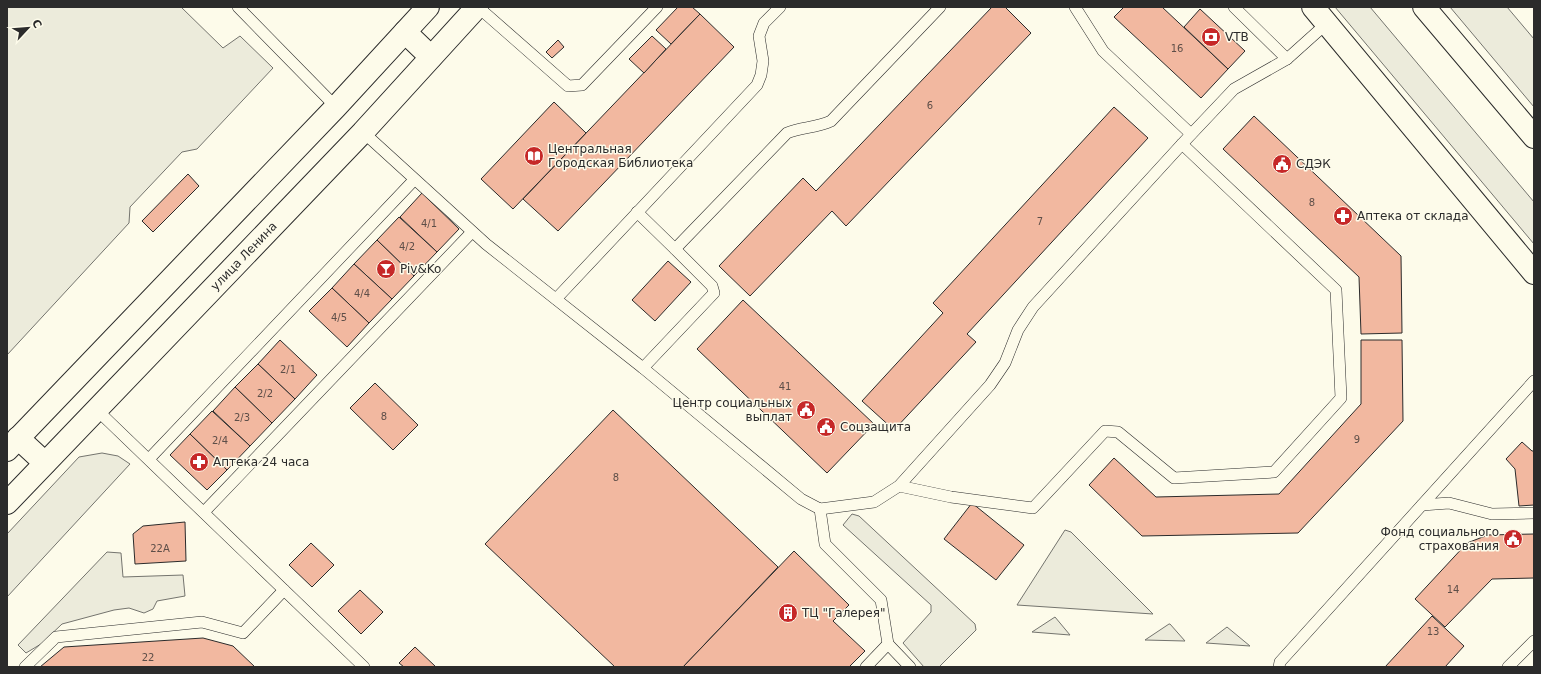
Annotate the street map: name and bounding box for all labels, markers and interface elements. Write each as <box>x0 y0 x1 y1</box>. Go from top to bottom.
north arrow <box>8 8 48 48</box>
text: С <box>29 17 44 30</box>
bank icon: VTB <box>1200 26 1222 48</box>
place label: VTB <box>1225 30 1249 44</box>
house number: 16 <box>1171 43 1183 54</box>
house number: 6 <box>927 100 933 111</box>
place label: Центральная Городская Библиотека <box>548 142 693 170</box>
library icon: Центральная Городская Библиотека <box>523 145 545 167</box>
public building icon: СДЭК <box>1271 153 1293 175</box>
place label: СДЭК <box>1296 157 1331 171</box>
house number: 8 <box>1309 197 1315 208</box>
pharmacy icon: Аптека от склада <box>1332 205 1354 227</box>
place label: Аптека от склада <box>1357 209 1469 223</box>
house number: 7 <box>1037 216 1043 227</box>
house number: 4/1 <box>421 218 437 229</box>
street label: улица Ленина <box>208 219 280 293</box>
house number: 4/2 <box>399 241 415 252</box>
bar icon: Piv&Ko <box>375 258 397 280</box>
place label: Piv&Ko <box>400 262 441 276</box>
house number: 4/4 <box>354 288 370 299</box>
house number: 4/5 <box>331 312 347 323</box>
house number: 2/1 <box>280 364 296 375</box>
house number: 41 <box>779 381 791 392</box>
house number: 2/2 <box>257 388 273 399</box>
place label: Центр социальных выплат <box>673 396 792 424</box>
public building icon: Центр социальных выплат <box>795 399 817 421</box>
house number: 8 <box>381 411 387 422</box>
house number: 2/3 <box>234 412 250 423</box>
public building icon: Соцзащита <box>815 416 837 438</box>
place label: Соцзащита <box>840 420 911 434</box>
house number: 9 <box>1354 434 1360 445</box>
house number: 2/4 <box>212 435 228 446</box>
pharmacy icon: Аптека 24 часа <box>188 451 210 473</box>
place label: Аптека 24 часа <box>213 455 309 469</box>
house number: 8 <box>613 472 619 483</box>
place label: Фонд социального страхования <box>1381 525 1499 553</box>
public building icon: Фонд социального страхования <box>1502 528 1524 550</box>
house number: 22А <box>150 543 170 554</box>
house number: 14 <box>1447 584 1459 595</box>
building icon: ТЦ "Галерея" <box>777 602 799 624</box>
place label: ТЦ "Галерея" <box>801 606 885 620</box>
house number: 13 <box>1427 626 1439 637</box>
house number: 22 <box>142 652 154 663</box>

